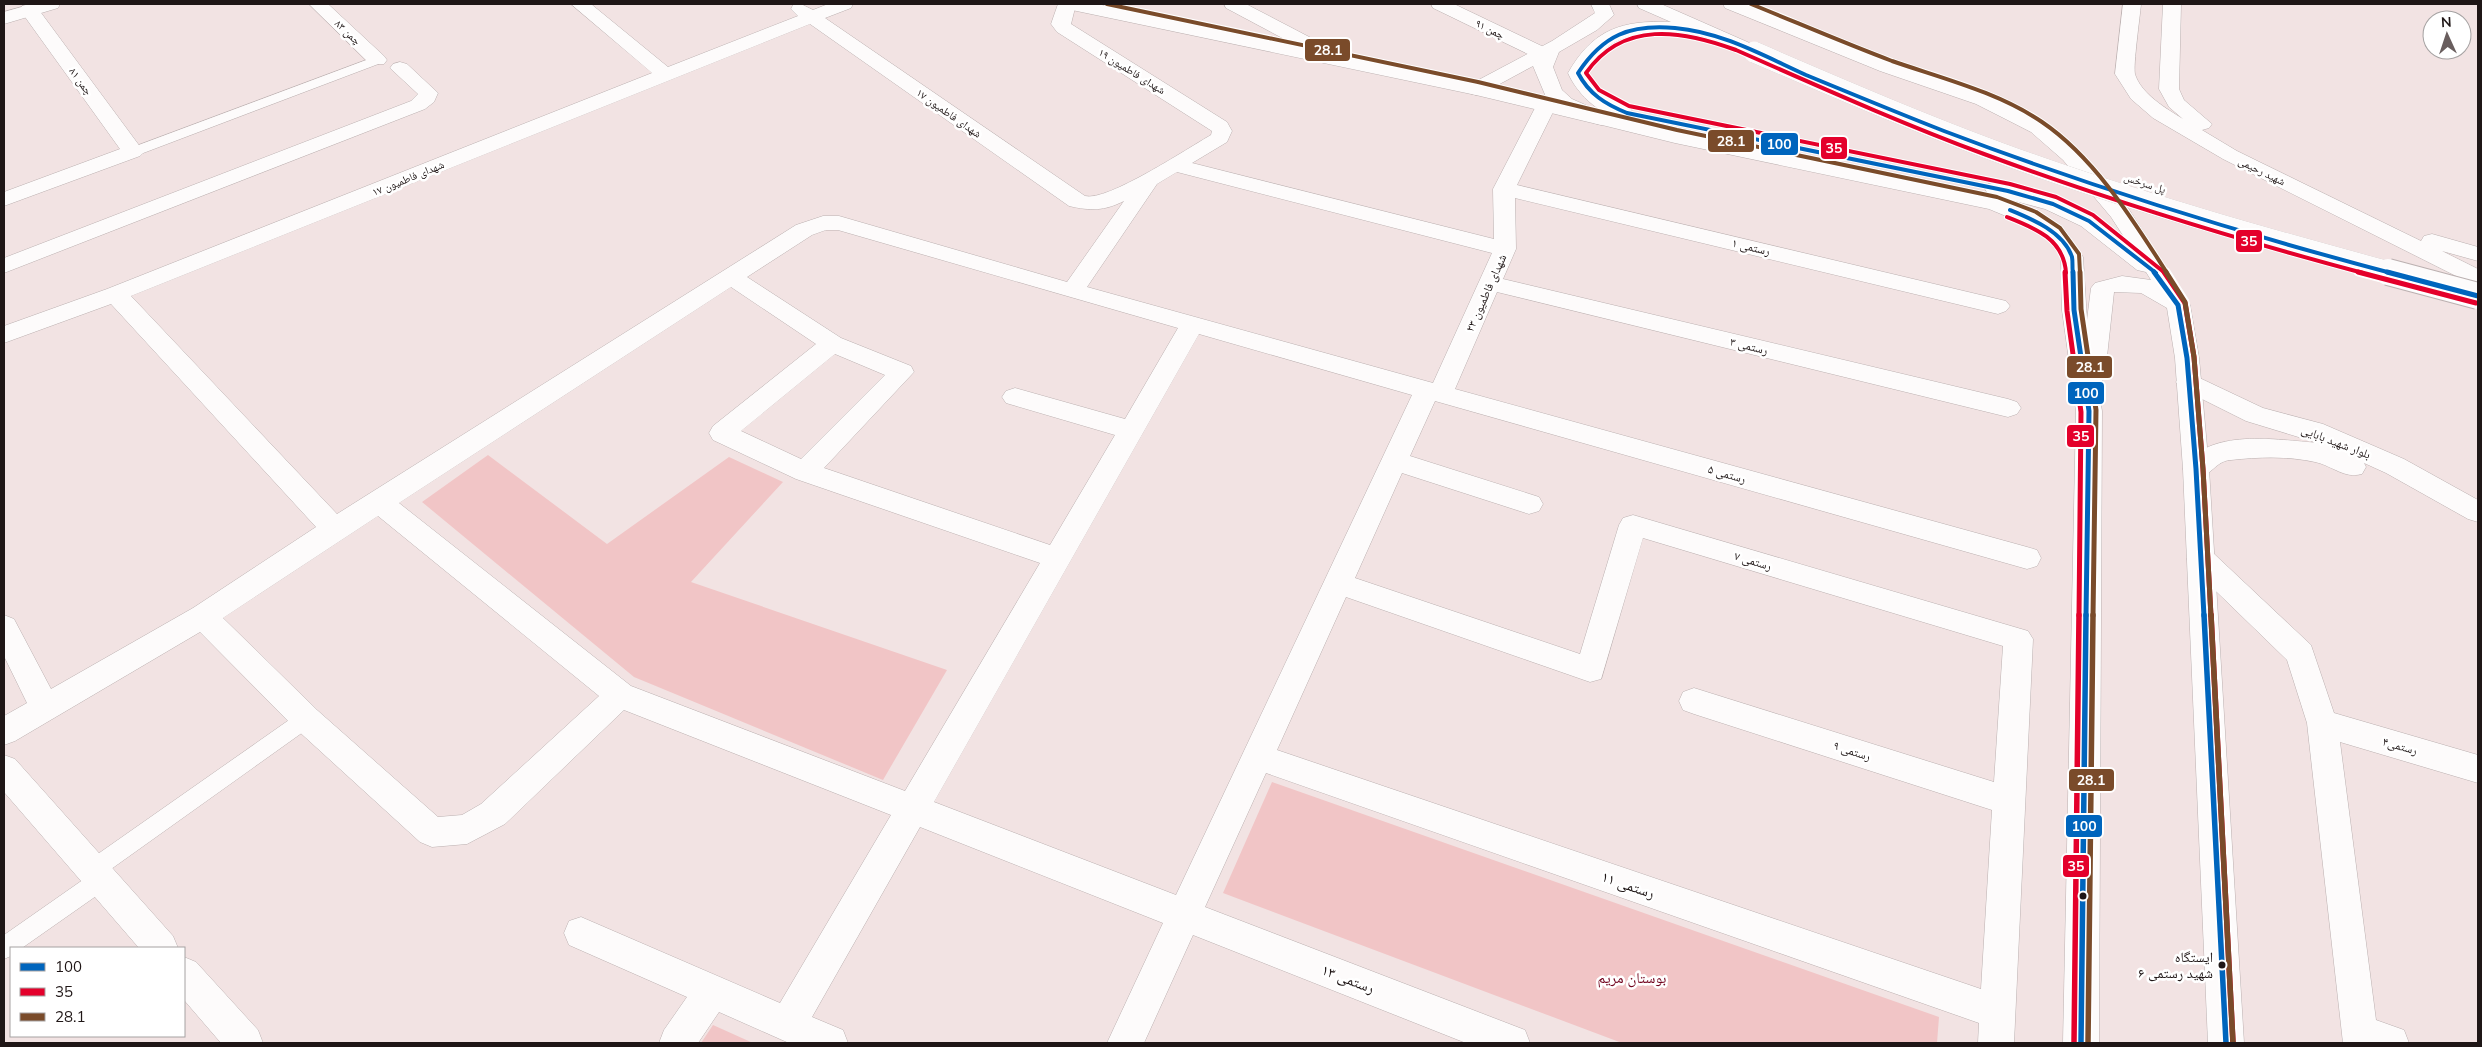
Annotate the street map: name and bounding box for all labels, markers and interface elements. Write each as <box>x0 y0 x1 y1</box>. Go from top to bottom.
north arrow <box>2422 10 2472 60</box>
text: N <box>2441 13 2452 31</box>
street label: چمن ۸۳ <box>332 16 364 48</box>
street label: چمن ۹۱ <box>1473 16 1507 42</box>
line badge: 28.1 <box>1304 38 1351 62</box>
text: 28.1 <box>1314 41 1342 59</box>
street label: شهدای فاطمیون ۱۹ <box>1096 45 1168 97</box>
street label: چمن ۸۱ <box>66 64 96 98</box>
street label: شهدای فاطمیون ۱۷ <box>914 85 984 141</box>
line badge: 28.1 <box>1707 129 1755 153</box>
text: 28.1 <box>1717 132 1745 150</box>
line badge: 100 <box>1760 132 1799 156</box>
text: 100 <box>1766 135 1792 153</box>
line badge: 35 <box>1820 136 1848 160</box>
text: 35 <box>1826 139 1842 157</box>
street label: شهید رحیمی <box>2236 154 2288 188</box>
street label: شهدای فاطمیون ۱۷ <box>370 157 446 199</box>
street label: پل سرخس <box>2122 170 2168 196</box>
line badge: 35 <box>2235 229 2263 253</box>
text: 35 <box>2241 232 2257 250</box>
street label: رستمی ۱ <box>1731 235 1772 258</box>
street label: شهدای فاطمیون ۲۳ <box>1462 252 1510 334</box>
street label: رستمی ۳ <box>1729 334 1770 358</box>
line badge: 28.1 <box>2066 355 2113 379</box>
text: 28.1 <box>2076 358 2104 376</box>
line badge: 100 <box>2067 381 2105 405</box>
text: 100 <box>2073 384 2099 402</box>
street label: بلوار شهید بابایی <box>2299 421 2373 462</box>
line badge: 35 <box>2066 424 2095 448</box>
text: 35 <box>2073 427 2089 445</box>
street label: رستمی ۵ <box>1707 461 1748 486</box>
street label: رستمی ۷ <box>1733 548 1774 573</box>
street label: رستمی۴ <box>2381 733 2420 758</box>
street label: رستمی ۹ <box>1831 737 1873 764</box>
line badge: 28.1 <box>2068 768 2115 792</box>
text: 28.1 <box>2077 771 2105 789</box>
line badge: 100 <box>2065 814 2103 838</box>
text: 100 <box>2071 817 2097 835</box>
line badge: 35 <box>2062 854 2090 878</box>
text: 35 <box>2068 857 2084 875</box>
street label: رستمی ۱۱ <box>1599 867 1657 903</box>
unlabelled marker <box>2078 891 2088 901</box>
legend <box>10 947 185 1037</box>
place label: ایستگاه شهید رستمی ۶ <box>2138 948 2213 982</box>
text: 100 <box>55 957 82 976</box>
street label: رستمی ۱۳ <box>1319 960 1377 998</box>
marker: ایستگاه شهید رستمی ۶ <box>2217 960 2227 970</box>
park label: بوستان مریم <box>1598 968 1666 988</box>
text: 35 <box>55 982 73 1001</box>
text: 28.1 <box>55 1007 85 1026</box>

